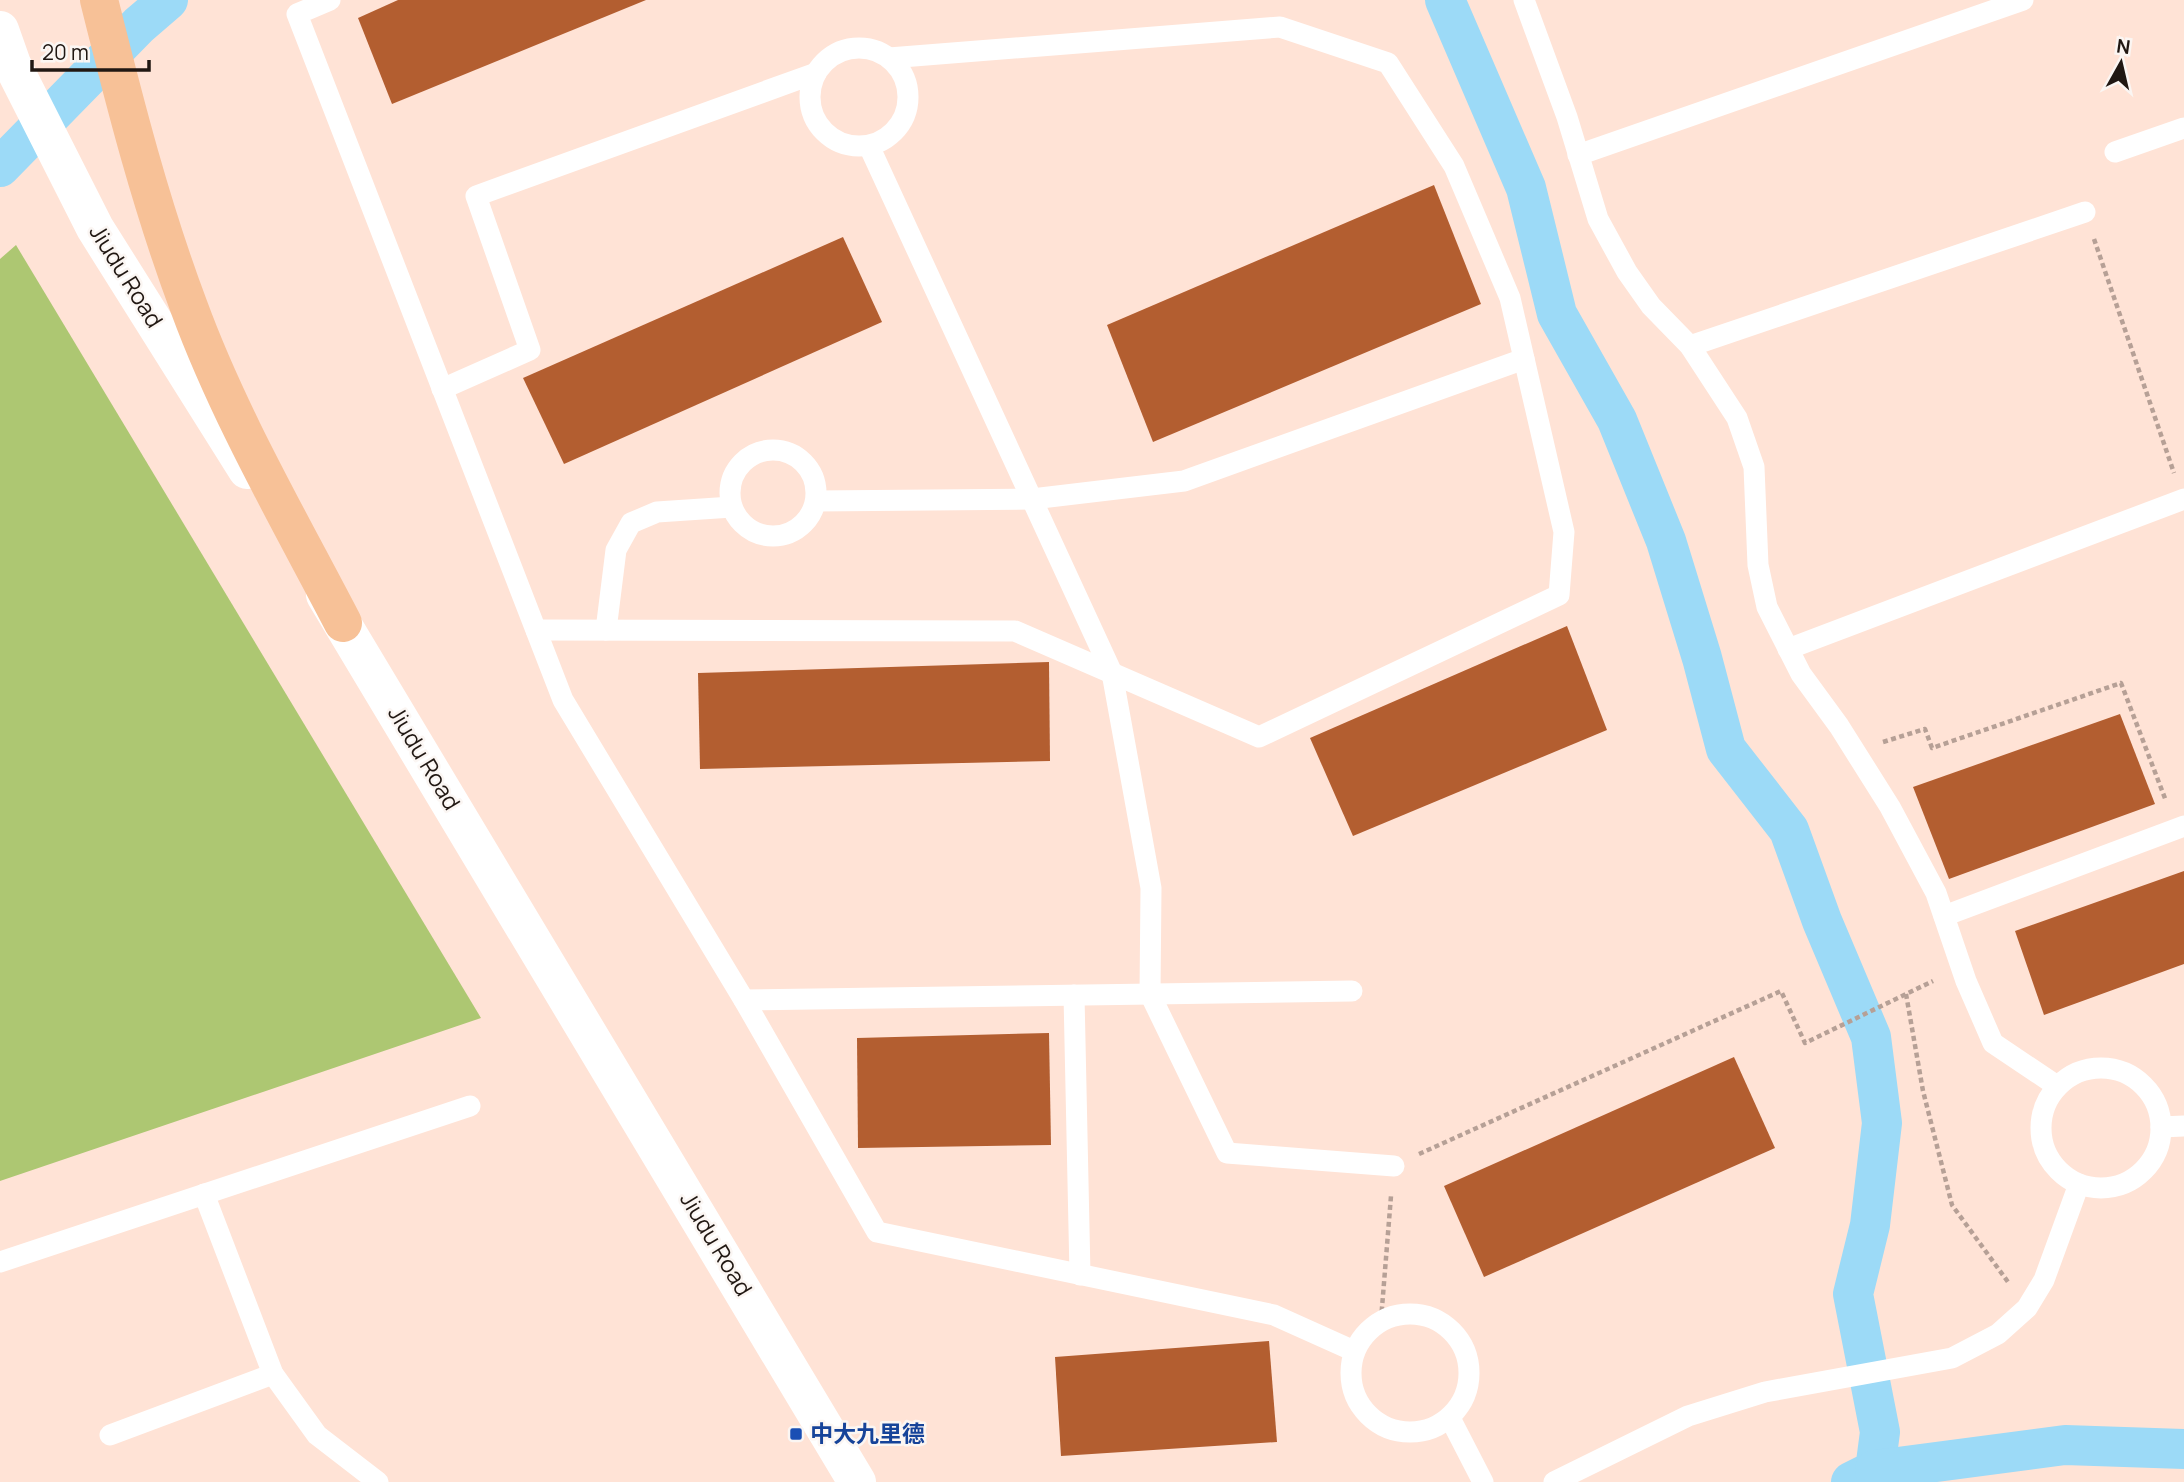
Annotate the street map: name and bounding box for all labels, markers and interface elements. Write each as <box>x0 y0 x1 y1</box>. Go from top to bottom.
scale bar <box>32 28 149 72</box>
north arrow <box>2086 28 2156 98</box>
text: N <box>2115 32 2132 60</box>
text: 20 m <box>42 38 89 66</box>
street label: Jiudu Road <box>83 218 171 333</box>
street label: Jiudu Road <box>381 699 468 815</box>
street label: Jiudu Road <box>673 1185 760 1301</box>
place label: 中大九里德 <box>810 1417 925 1449</box>
marker: 中大九里德 <box>788 1426 804 1442</box>

